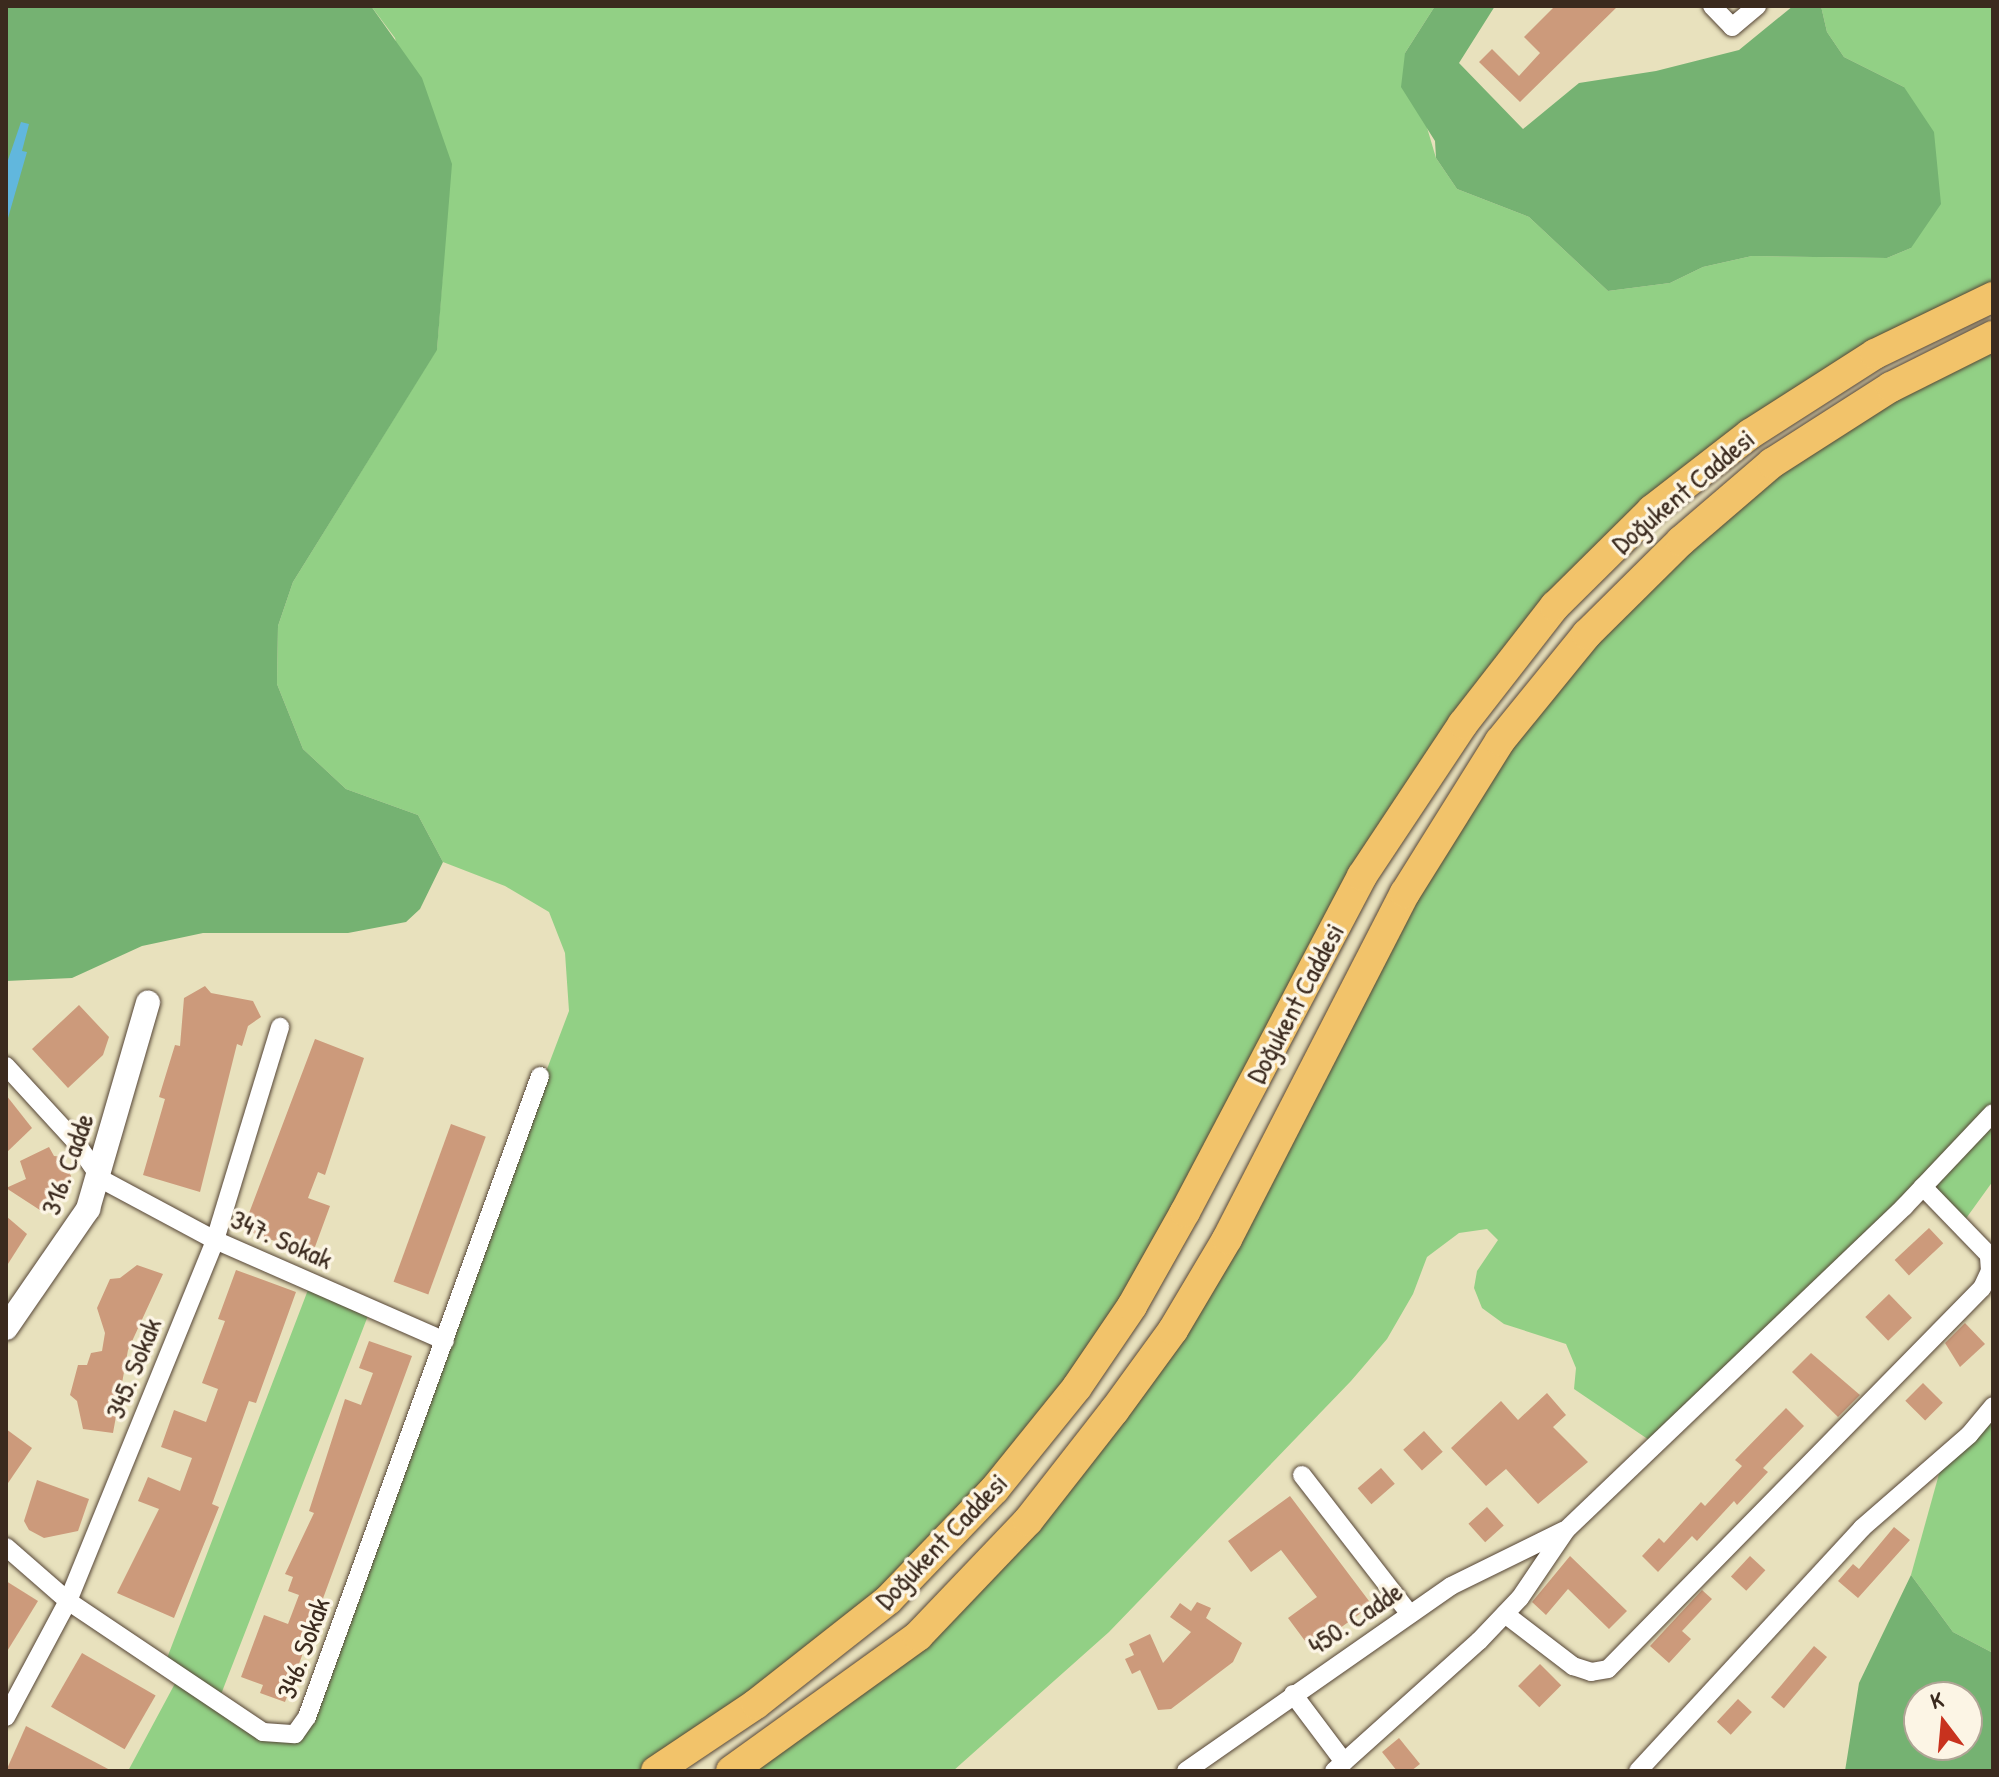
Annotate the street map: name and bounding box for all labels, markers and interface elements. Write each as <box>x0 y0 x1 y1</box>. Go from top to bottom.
street label: Doğukent Caddesi <box>1605 422 1761 560</box>
street label: Doğukent Caddesi <box>1239 917 1351 1089</box>
street label: 316. Cadde <box>33 1109 101 1219</box>
street label: 347. Sokak <box>226 1202 338 1276</box>
street label: 345. Sokak <box>98 1313 168 1423</box>
street label: Doğukent Caddesi <box>868 1466 1014 1616</box>
street label: 450. Cadde <box>1301 1574 1409 1662</box>
street label: 346. Sokak <box>269 1593 337 1703</box>
north arrow <box>1903 1681 1983 1761</box>
text: K <box>1927 1684 1947 1716</box>

